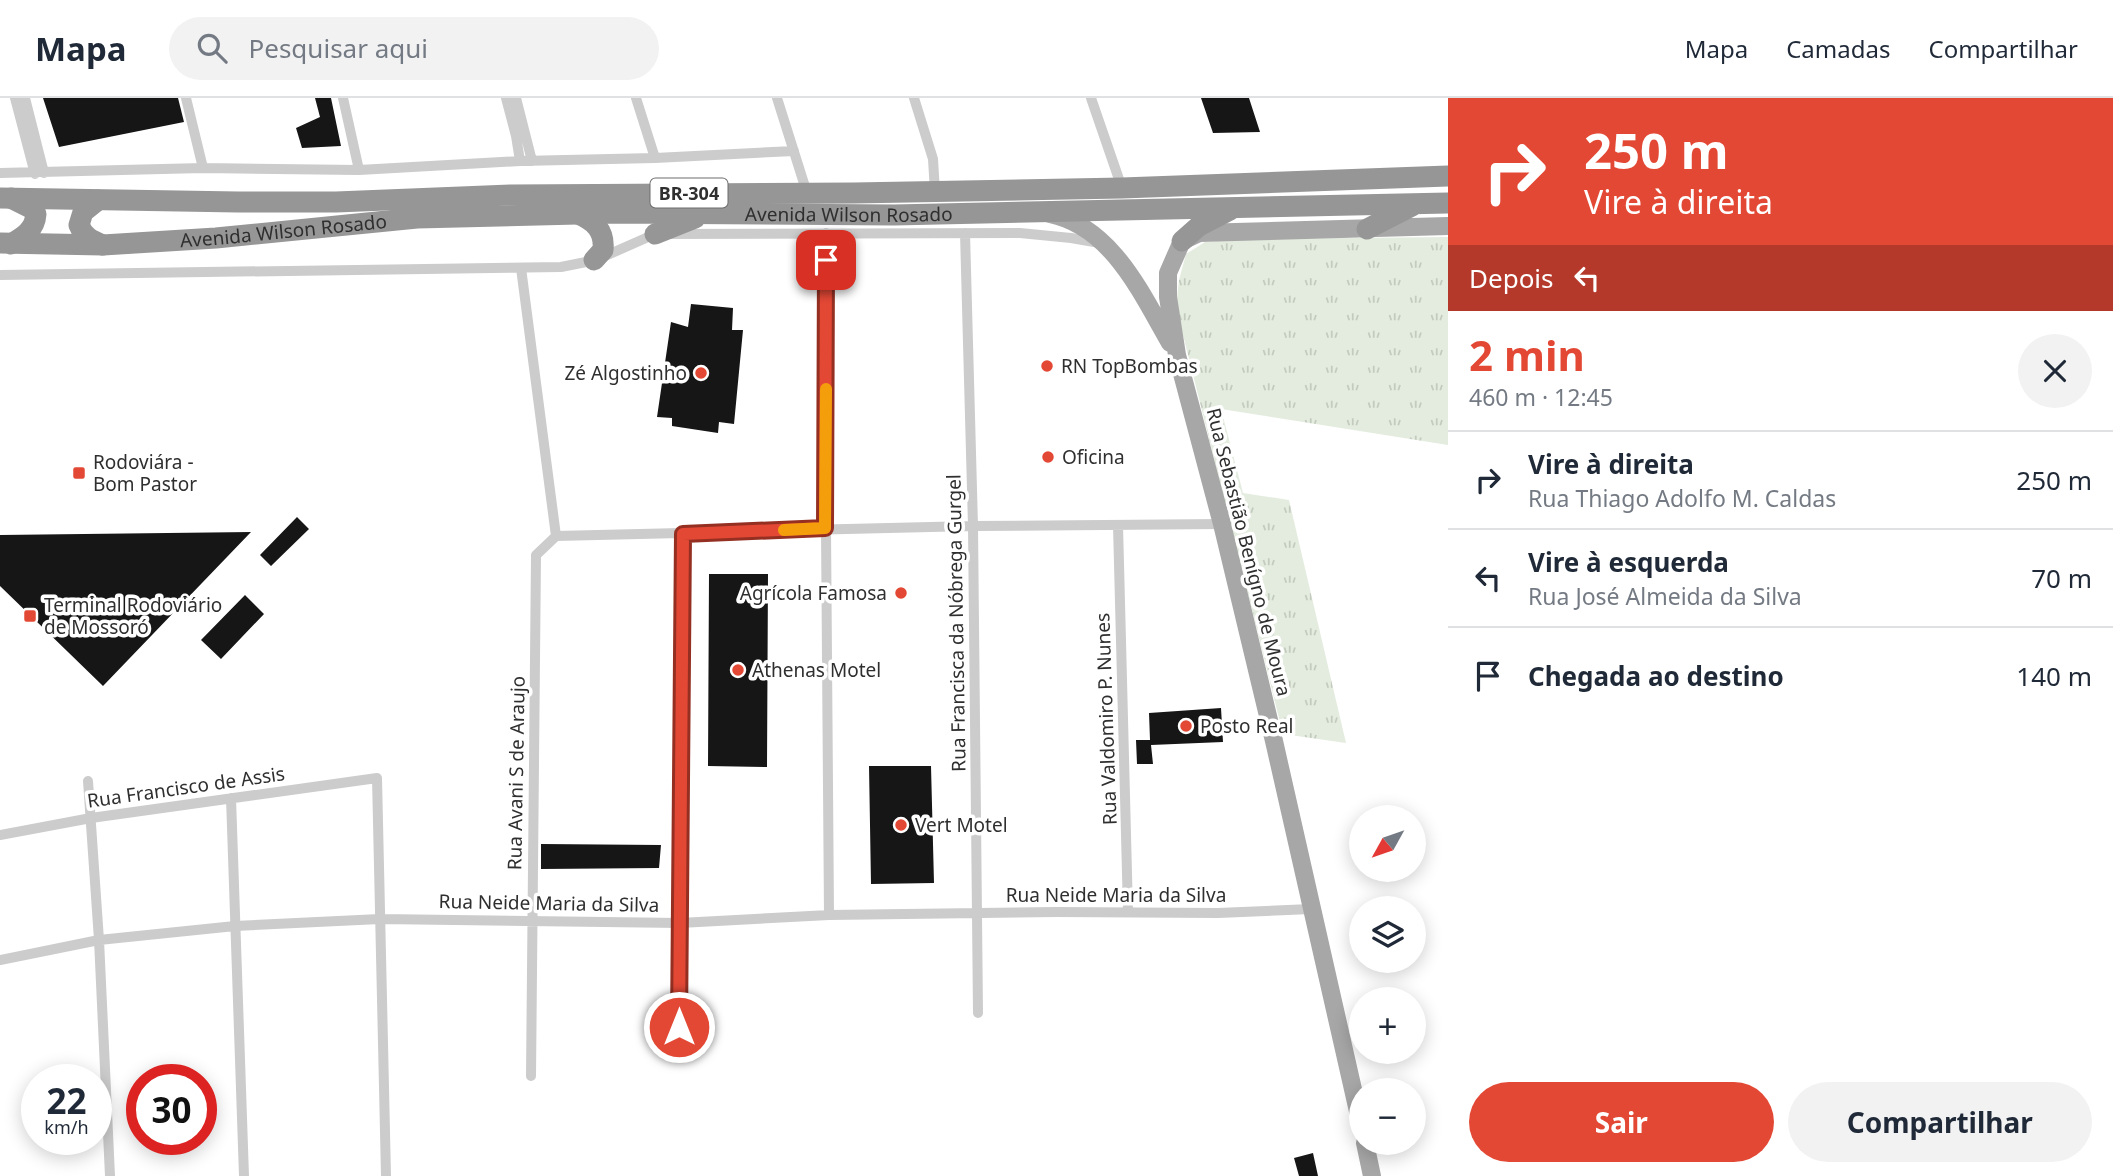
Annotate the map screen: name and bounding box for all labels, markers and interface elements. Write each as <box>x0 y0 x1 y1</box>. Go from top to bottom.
search box <box>169 17 659 80</box>
text: Mapa <box>35 26 127 71</box>
icon: search <box>193 29 231 67</box>
text: Pesquisar aqui <box>249 30 428 66</box>
text: Mapa <box>1685 32 1748 65</box>
text: Camadas <box>1786 32 1890 65</box>
text: Compartilhar <box>1928 32 2078 65</box>
text: 250 m <box>1584 117 1729 183</box>
icon: right <box>1469 126 1560 217</box>
road number: BR-304 <box>650 178 728 208</box>
text: Vire à direita <box>1584 180 1773 223</box>
street label: Avenida Wilson Rosado <box>745 201 953 228</box>
street label: Avenida Wilson Rosado <box>179 208 388 253</box>
pin <box>796 230 856 290</box>
icon: arrive <box>807 241 845 279</box>
icon: left <box>1568 259 1606 297</box>
text: Depois <box>1469 260 1554 296</box>
text: 2 min <box>1469 326 1585 383</box>
button: close <box>2018 334 2092 408</box>
place label: RN TopBombas <box>1061 353 1198 379</box>
marker: RN TopBombas <box>1039 358 1055 374</box>
place label: Zé Algostinho <box>564 360 687 386</box>
marker: Zé Algostinho <box>693 365 709 381</box>
text: 460 m · 12:45 <box>1469 381 1613 413</box>
street label: Rua Sebastião Benígno de Moura <box>1201 405 1297 699</box>
place label: Oficina <box>1062 444 1125 470</box>
text: Vire à direita <box>1528 446 1694 482</box>
place label: Rodoviára - Bom Pastor <box>93 449 197 497</box>
marker: Oficina <box>1040 449 1056 465</box>
icon: right <box>1469 461 1507 499</box>
text: 250 m <box>2016 462 2092 498</box>
marker: Rodoviára - Bom Pastor <box>71 465 87 481</box>
street label: Rua Francisca da Nóbrega Gurgel <box>940 474 972 772</box>
text: Rua Thiago Adolfo M. Caldas <box>1528 482 1836 514</box>
text: Vire à esquerda <box>1528 544 1729 580</box>
icon: left <box>1469 559 1507 597</box>
text: 70 m <box>2031 560 2092 596</box>
place label: Agrícola Famosa <box>740 580 887 606</box>
text: Rua José Almeida da Silva <box>1528 580 1802 612</box>
marker: Agrícola Famosa <box>893 585 909 601</box>
place label: Terminal Rodoviário de Mossoró <box>44 592 222 640</box>
marker: Terminal Rodoviário de Mossoró <box>22 608 38 624</box>
street label: Rua Valdomiro P. Nunes <box>1089 612 1123 826</box>
place label: Athenas Motel <box>752 657 881 683</box>
icon: arrive <box>1469 657 1507 695</box>
text: Chegada ao destino <box>1528 658 1784 694</box>
text: 140 m <box>2016 658 2092 694</box>
marker: Athenas Motel <box>730 662 746 678</box>
street label: Rua Avani S de Araujo <box>501 676 531 870</box>
place label: Posto Real <box>1200 713 1293 739</box>
marker: Posto Real <box>1178 718 1194 734</box>
street label: Rua Francisco de Assis <box>86 760 286 814</box>
north arrow <box>1349 805 1426 882</box>
map controls <box>1349 805 1426 1155</box>
place label: Vert Motel <box>915 812 1008 838</box>
marker: Vert Motel <box>893 817 909 833</box>
street label: Rua Neide Maria da Silva <box>1006 882 1226 908</box>
street label: Rua Neide Maria da Silva <box>438 888 660 918</box>
button: layers <box>1349 896 1426 973</box>
button: + <box>1349 987 1426 1064</box>
position arrow <box>642 990 716 1064</box>
speed limit sign: 30 <box>126 1064 217 1155</box>
text: 22 <box>46 1077 87 1124</box>
button: − <box>1349 1078 1426 1155</box>
button: Sair <box>1469 1082 1774 1162</box>
button: Compartilhar <box>1788 1082 2092 1162</box>
text: km/h <box>44 1115 89 1139</box>

